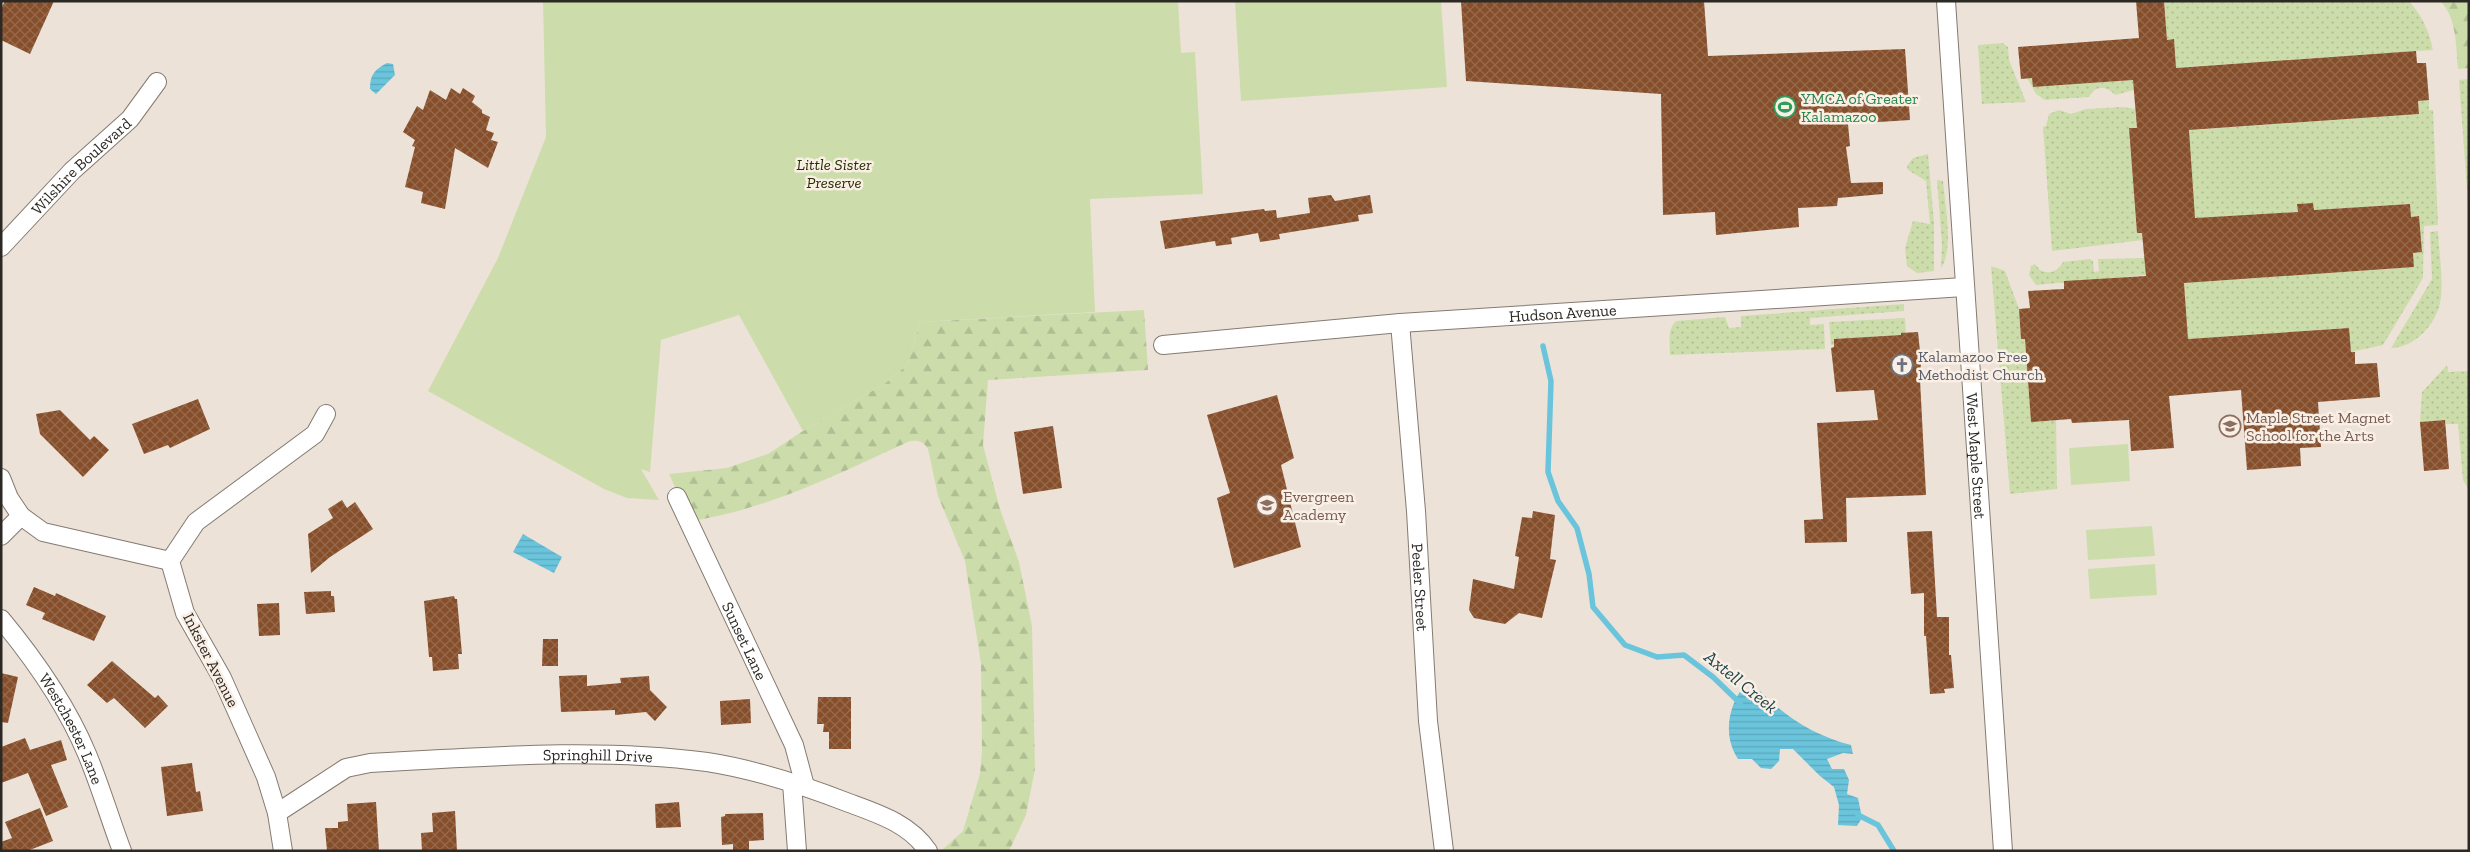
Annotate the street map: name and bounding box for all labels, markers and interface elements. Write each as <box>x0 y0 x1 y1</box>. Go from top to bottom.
place label: YMCA of Greater Kalamazoo <box>1800 89 1919 126</box>
sports icon: YMCA of Greater Kalamazoo <box>1773 95 1797 119</box>
street label: Wilshire Boulevard <box>27 113 135 218</box>
park label: Little Sister Preserve <box>797 155 872 192</box>
street label: Hudson Avenue <box>1508 300 1617 326</box>
place label: Kalamazoo Free Methodist Church <box>1918 347 2044 384</box>
church icon: Kalamazoo Free Methodist Church <box>1890 353 1914 377</box>
street label: West Maple Street <box>1963 392 1990 520</box>
place label: Maple Street Magnet School for the Arts <box>2246 408 2391 445</box>
school or university icon: Maple Street Magnet School for the Arts <box>2218 414 2242 438</box>
place label: Evergreen Academy <box>1283 487 1355 524</box>
school or university icon: Evergreen Academy <box>1255 493 1279 517</box>
street label: Peeler Street <box>1408 543 1432 632</box>
street label: Sunset Lane <box>718 599 771 683</box>
street label: Inkster Avenue <box>179 610 243 710</box>
water label: Axtell Creek <box>1699 645 1782 718</box>
street label: Westchester Lane <box>35 669 107 787</box>
street label: Springhill Drive <box>543 745 653 766</box>

